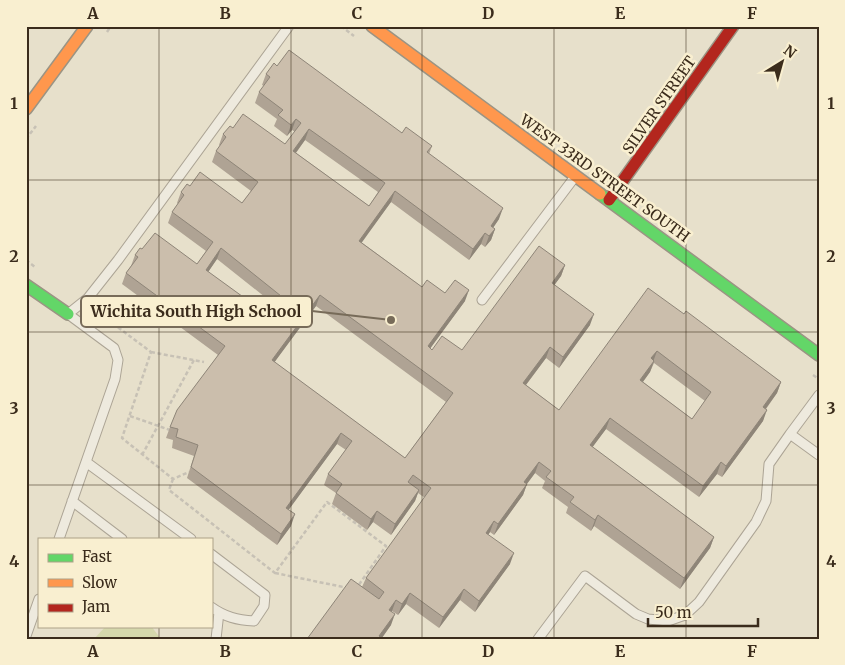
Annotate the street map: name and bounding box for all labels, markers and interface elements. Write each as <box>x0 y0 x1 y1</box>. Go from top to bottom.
text: A <box>86 3 99 23</box>
text: B <box>219 3 231 23</box>
text: C <box>352 3 362 23</box>
text: D <box>482 3 494 23</box>
text: E <box>615 3 626 23</box>
text: F <box>747 3 757 23</box>
north arrow <box>758 38 808 88</box>
text: N <box>780 41 800 62</box>
street label: SILVER STREET <box>618 52 700 158</box>
text: 1 <box>10 93 18 113</box>
text: 1 <box>827 93 835 113</box>
street label: WEST 33RD STREET SOUTH <box>516 109 694 246</box>
text: 2 <box>9 246 19 266</box>
text: 2 <box>826 246 836 266</box>
callout: Wichita South High School <box>81 296 312 327</box>
text: Wichita South High School <box>90 301 301 321</box>
text: 3 <box>9 398 19 418</box>
text: 3 <box>826 398 836 418</box>
legend <box>38 538 212 628</box>
text: Fast <box>82 547 112 566</box>
text: 4 <box>9 551 19 571</box>
text: 4 <box>826 551 836 571</box>
text: Slow <box>82 573 117 592</box>
scale bar <box>648 595 758 627</box>
text: Jam <box>81 597 110 616</box>
text: 50 m <box>655 603 692 622</box>
text: A <box>86 641 99 661</box>
text: B <box>219 641 231 661</box>
text: C <box>352 641 362 661</box>
text: D <box>482 641 494 661</box>
text: E <box>615 641 626 661</box>
text: F <box>747 641 757 661</box>

